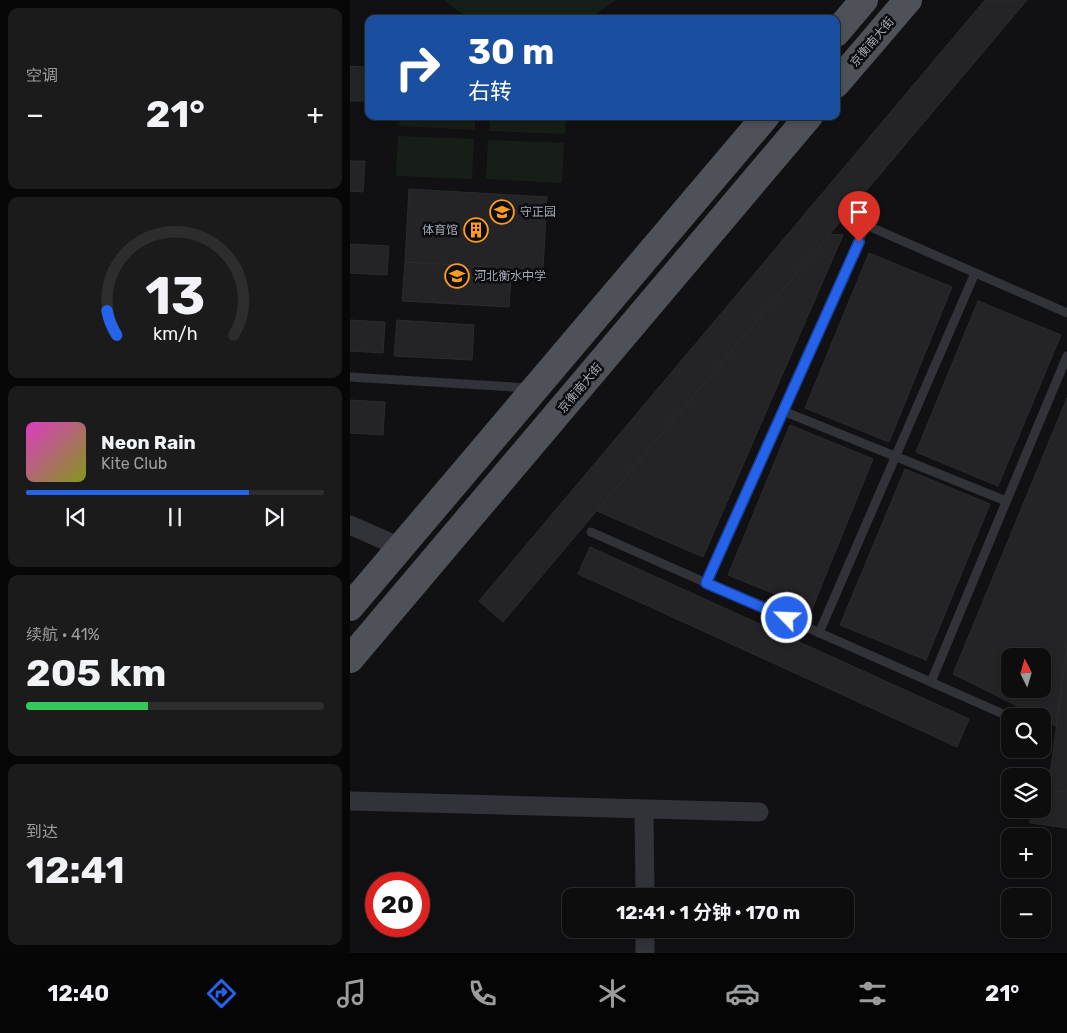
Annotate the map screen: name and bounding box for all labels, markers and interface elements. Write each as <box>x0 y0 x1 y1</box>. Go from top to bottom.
street label: 京衡南大街 <box>847 15 897 69</box>
text: 30 m <box>468 31 554 73</box>
icon: right <box>385 35 450 100</box>
text: 空调 <box>26 66 58 85</box>
text: 右转 <box>468 78 512 105</box>
text: 21° <box>146 91 205 137</box>
text: − <box>26 98 44 131</box>
text: + <box>307 98 324 131</box>
pin <box>838 191 880 242</box>
icon: arrive <box>845 198 873 226</box>
school or university icon: 守正园 <box>489 199 515 225</box>
place label: 守正园 <box>520 205 556 219</box>
building icon: 体育馆 <box>463 217 489 243</box>
place label: 体育馆 <box>422 223 458 237</box>
school or university icon: 河北衡水中学 <box>444 263 470 289</box>
text: 13 <box>145 265 205 327</box>
place label: 河北衡水中学 <box>474 269 546 283</box>
text: km/h <box>153 323 197 344</box>
street label: 京衡南大街 <box>555 361 605 415</box>
text: Neon Rain <box>101 431 196 454</box>
text: Kite Club <box>101 454 167 473</box>
icon: previous <box>62 503 90 531</box>
icon: pause <box>161 503 189 531</box>
icon: next <box>260 503 288 531</box>
position arrow <box>760 591 812 643</box>
text: 续航 · 41% <box>26 625 100 644</box>
north arrow <box>1001 648 1051 698</box>
map controls <box>1001 648 1051 938</box>
text: 205 km <box>26 650 166 696</box>
button: search <box>1001 708 1051 758</box>
button: layers <box>1001 768 1051 818</box>
text: 到达 <box>26 822 58 841</box>
button: + <box>1001 828 1051 878</box>
text: 12:41 <box>26 847 125 893</box>
speed limit sign: 20 <box>365 872 430 937</box>
button: − <box>1001 888 1051 938</box>
text: 12:41 · 1 分钟 · 170 m <box>616 901 800 924</box>
icon: directions <box>204 976 239 1011</box>
icon: music <box>334 976 369 1011</box>
icon: phone <box>465 976 500 1011</box>
icon: climate <box>595 976 630 1011</box>
icon: car <box>725 976 760 1011</box>
icon: filters <box>855 976 890 1011</box>
text: 12:40 <box>48 980 109 1007</box>
text: 21° <box>985 980 1019 1007</box>

